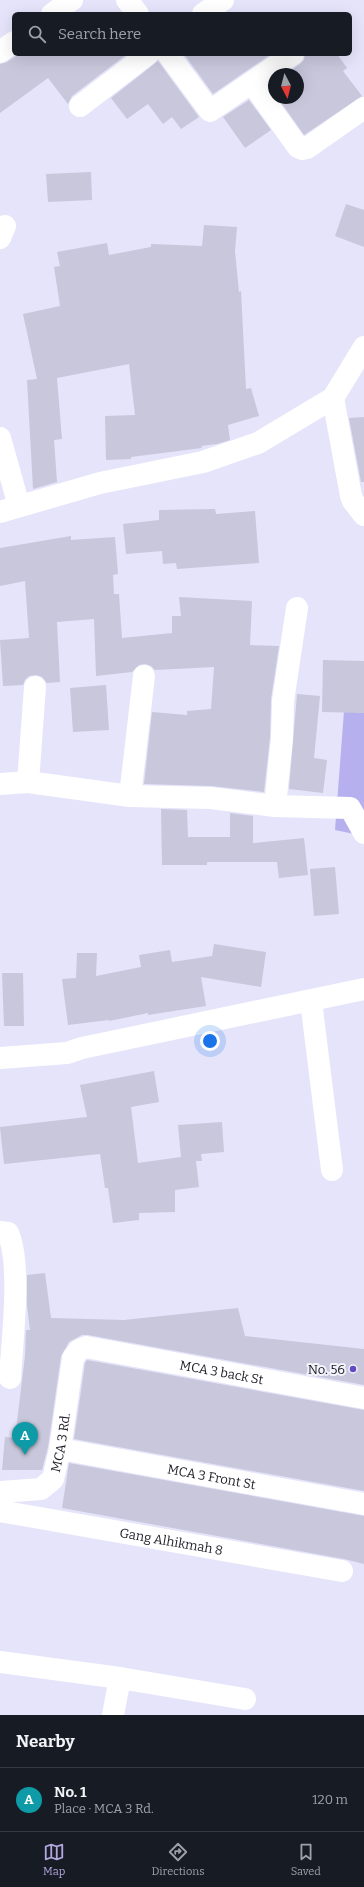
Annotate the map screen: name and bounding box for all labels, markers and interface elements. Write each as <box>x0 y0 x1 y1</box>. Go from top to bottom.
search box <box>12 12 352 56</box>
icon: search <box>26 23 48 45</box>
text: Search here <box>58 25 141 43</box>
north arrow <box>268 68 304 104</box>
your location <box>200 1031 220 1051</box>
street label: MCA 3 back St <box>179 1357 265 1387</box>
place label: No. 56 <box>308 1362 345 1377</box>
marker: No. 56 <box>348 1364 358 1374</box>
street label: MCA 3 Rd. <box>48 1412 73 1474</box>
pin: A <box>12 1422 38 1455</box>
street label: MCA 3 Front St <box>166 1462 257 1492</box>
street label: Gang Alhikmah 8 <box>118 1525 224 1558</box>
text: Nearby <box>16 1731 75 1752</box>
text: No. 1 <box>54 1783 87 1801</box>
text: A <box>24 1792 34 1807</box>
text: 120 m <box>312 1792 348 1807</box>
text: Place · MCA 3 Rd. <box>54 1801 154 1816</box>
tab: Map <box>43 1841 65 1878</box>
tab: Directions <box>152 1841 204 1878</box>
tab: Saved <box>291 1841 321 1878</box>

